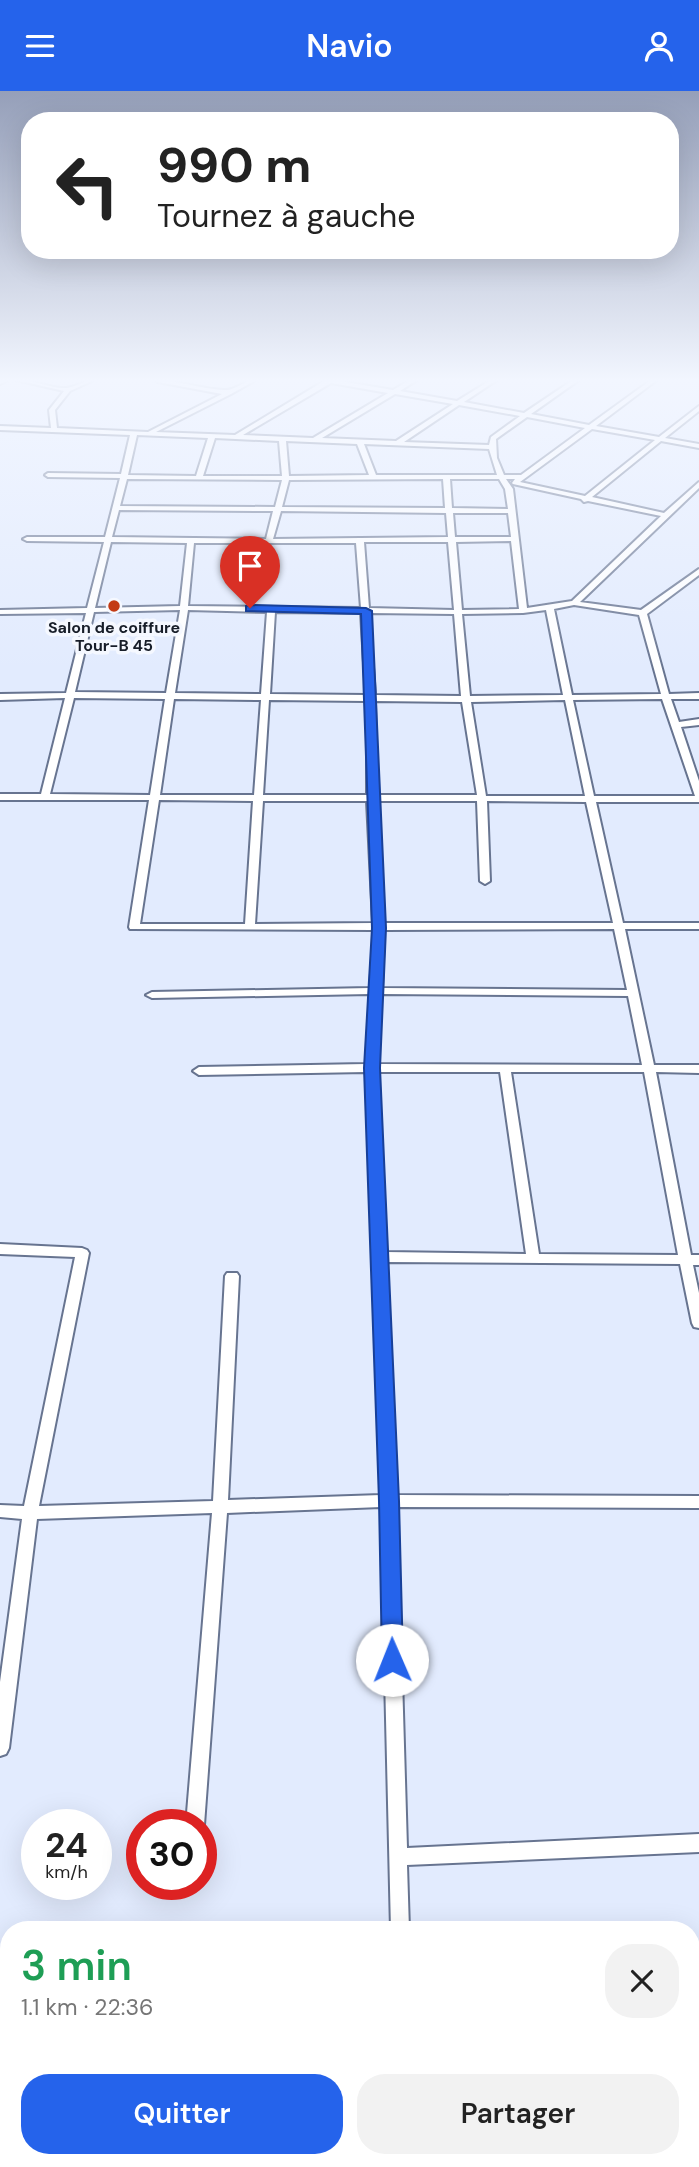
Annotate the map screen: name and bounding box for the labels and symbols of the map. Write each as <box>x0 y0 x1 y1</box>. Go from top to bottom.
pin <box>220 536 280 608</box>
marker: Salon de coiffure Tour-B 45 <box>106 598 122 614</box>
place label: Salon de coiffure Tour-B 45 <box>48 617 180 656</box>
position arrow <box>355 1623 429 1697</box>
speed limit sign: 30 <box>126 1809 217 1900</box>

